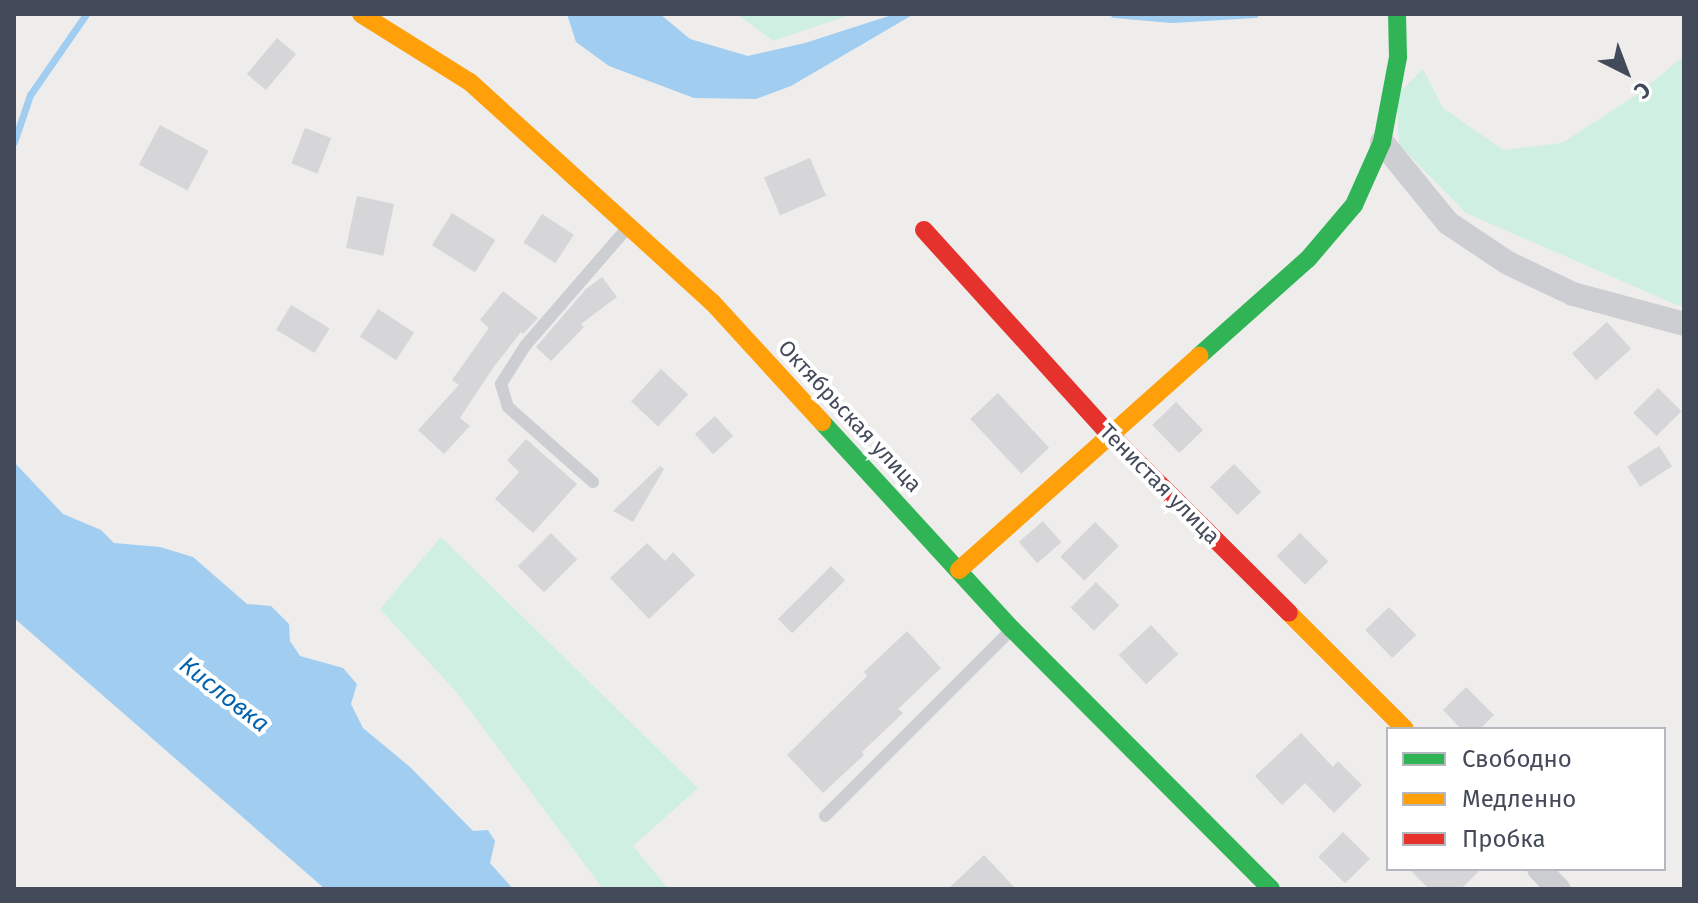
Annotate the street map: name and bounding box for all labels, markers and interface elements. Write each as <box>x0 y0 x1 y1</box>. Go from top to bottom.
north arrow <box>1586 32 1666 112</box>
text: С <box>1629 76 1656 104</box>
street label: Октябрьская улица <box>773 335 927 497</box>
street label: Тенистая улица <box>1094 418 1226 550</box>
water label: Кисловка <box>173 651 275 739</box>
legend <box>1386 727 1666 871</box>
text: Свободно <box>1462 745 1572 773</box>
text: Медленно <box>1462 785 1576 813</box>
text: Пробка <box>1462 825 1546 853</box>

